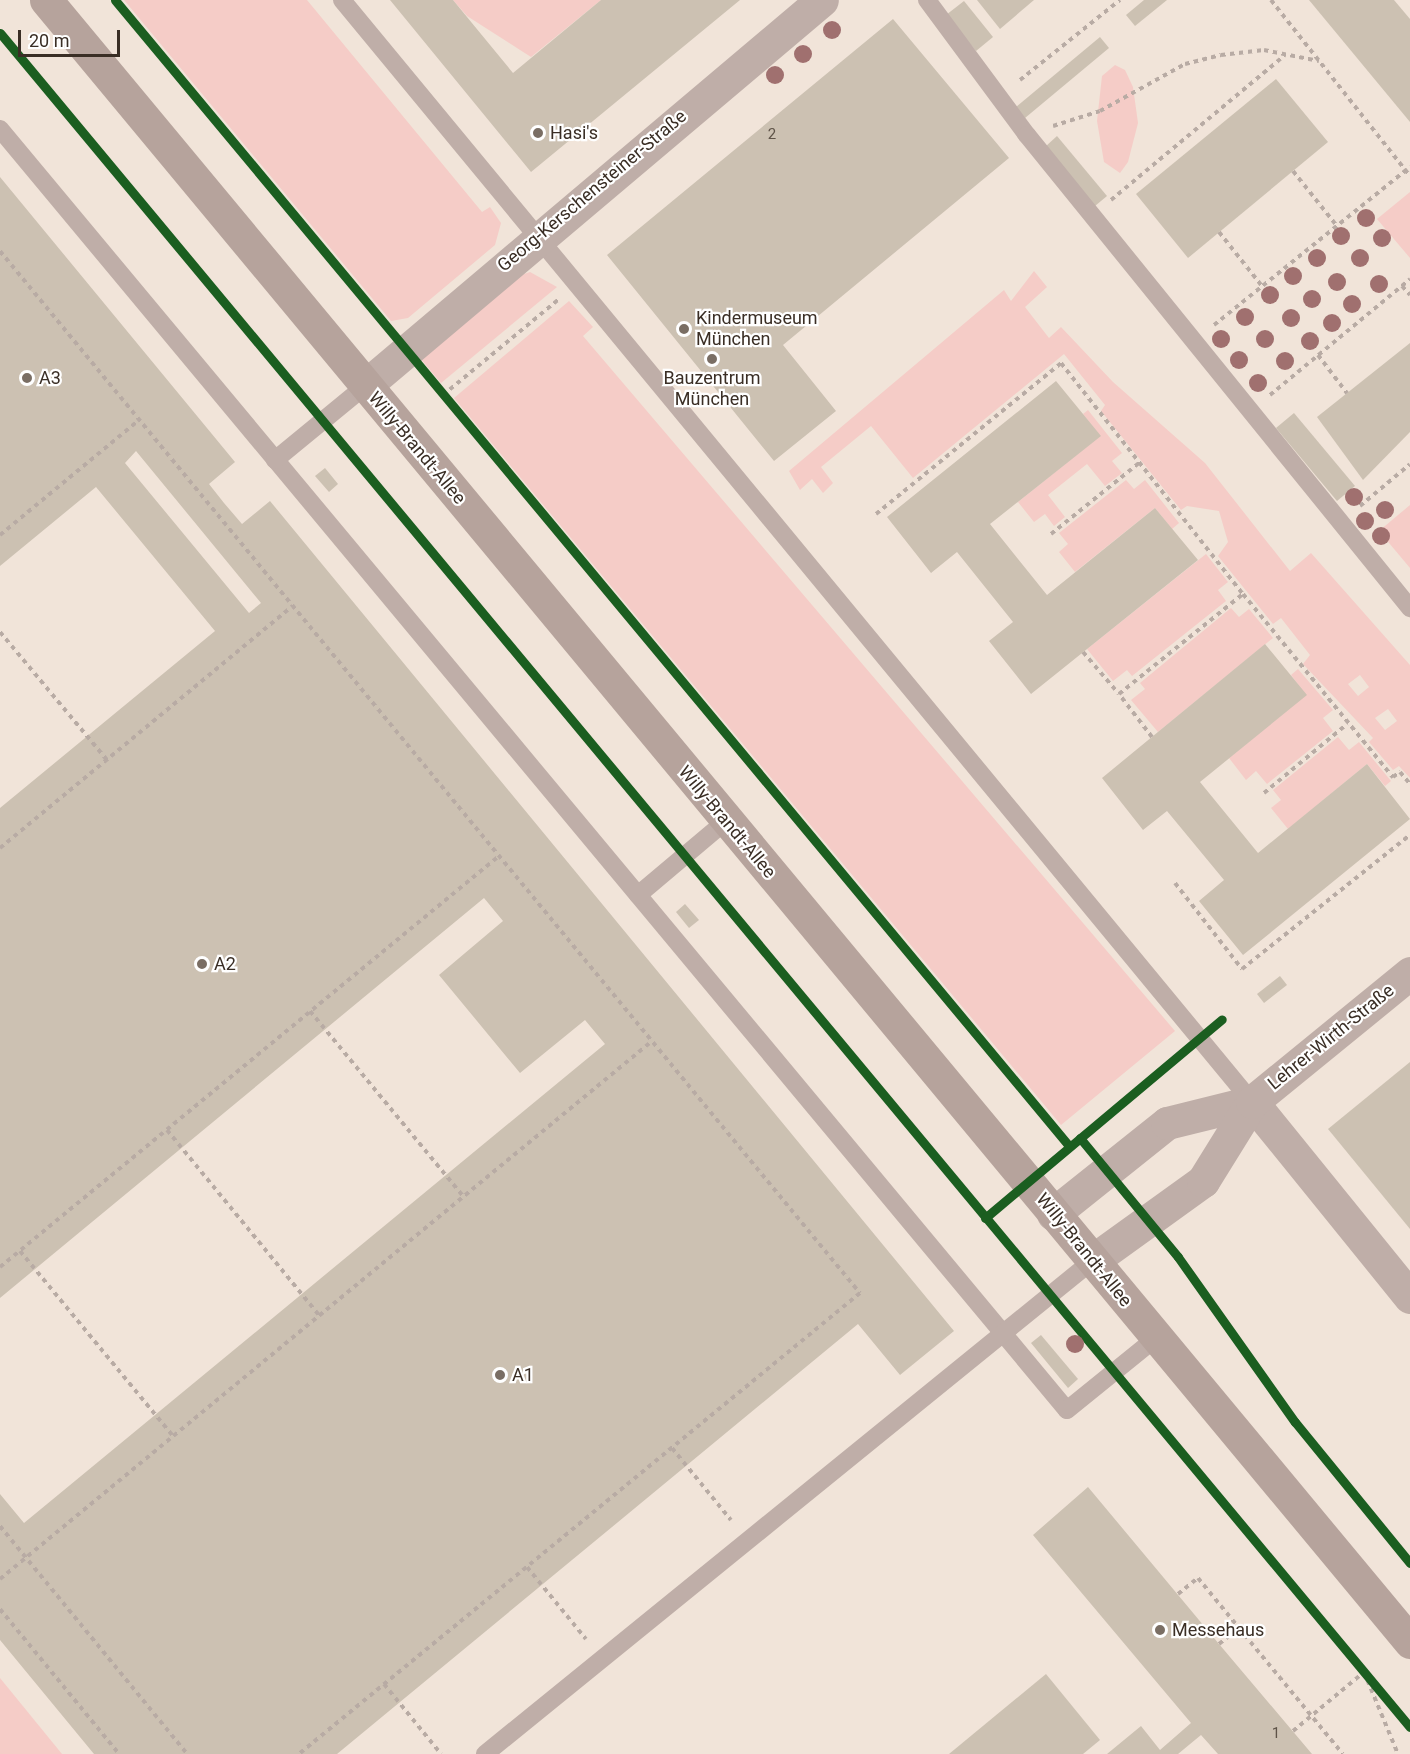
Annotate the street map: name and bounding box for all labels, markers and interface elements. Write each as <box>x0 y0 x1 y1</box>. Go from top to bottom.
scale bar <box>21 18 123 56</box>
text: 20 m <box>29 30 69 51</box>
street label: Georg-Kerschensteiner-Straße <box>493 106 691 276</box>
place label: Hasi's <box>550 122 598 144</box>
marker: Hasi's <box>531 126 545 140</box>
house number: 2 <box>768 126 776 144</box>
place label: Kindermuseum München <box>696 308 818 350</box>
marker: Kindermuseum München <box>677 322 691 336</box>
marker: Bauzentrum München <box>705 352 719 366</box>
place label: A3 <box>39 367 61 389</box>
place label: Bauzentrum München <box>664 368 760 410</box>
marker: A3 <box>20 371 34 385</box>
street label: Willy-Brandt-Allee <box>364 387 470 509</box>
street label: Willy-Brandt-Allee <box>674 761 780 883</box>
place label: A2 <box>214 953 236 975</box>
marker: A2 <box>195 957 209 971</box>
street label: Lehrer-Wirth-Straße <box>1264 980 1398 1094</box>
street label: Willy-Brandt-Allee <box>1032 1189 1136 1311</box>
place label: A1 <box>512 1364 534 1386</box>
marker: A1 <box>493 1368 507 1382</box>
place label: Messehaus <box>1172 1619 1264 1641</box>
marker: Messehaus <box>1153 1623 1167 1637</box>
house number: 1 <box>1272 1725 1280 1743</box>

